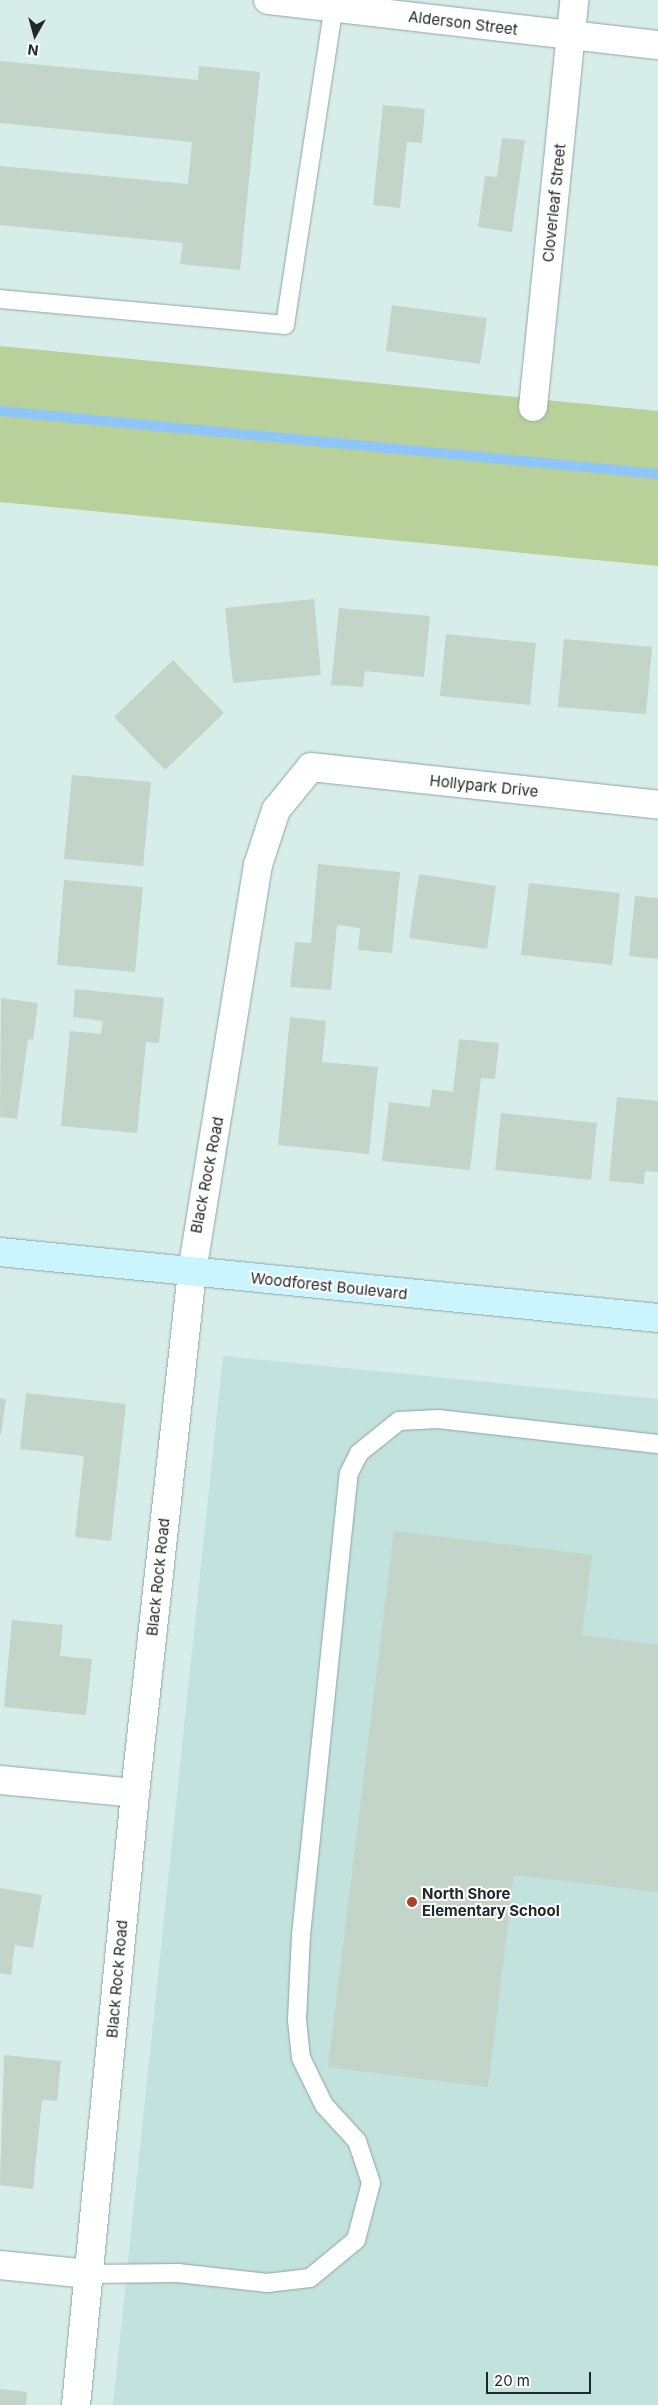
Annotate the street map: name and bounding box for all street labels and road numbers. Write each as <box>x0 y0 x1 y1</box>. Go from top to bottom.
street label: Alderson Street <box>407 7 519 39</box>
street label: Cloverleaf Street <box>539 143 569 263</box>
street label: Hollypark Drive <box>429 771 539 801</box>
street label: Black Rock Road <box>187 1115 227 1235</box>
street label: Woodforest Boulevard <box>250 1269 408 1303</box>
street label: Black Rock Road <box>143 1517 173 1637</box>
street label: Black Rock Road <box>103 1919 131 2039</box>

